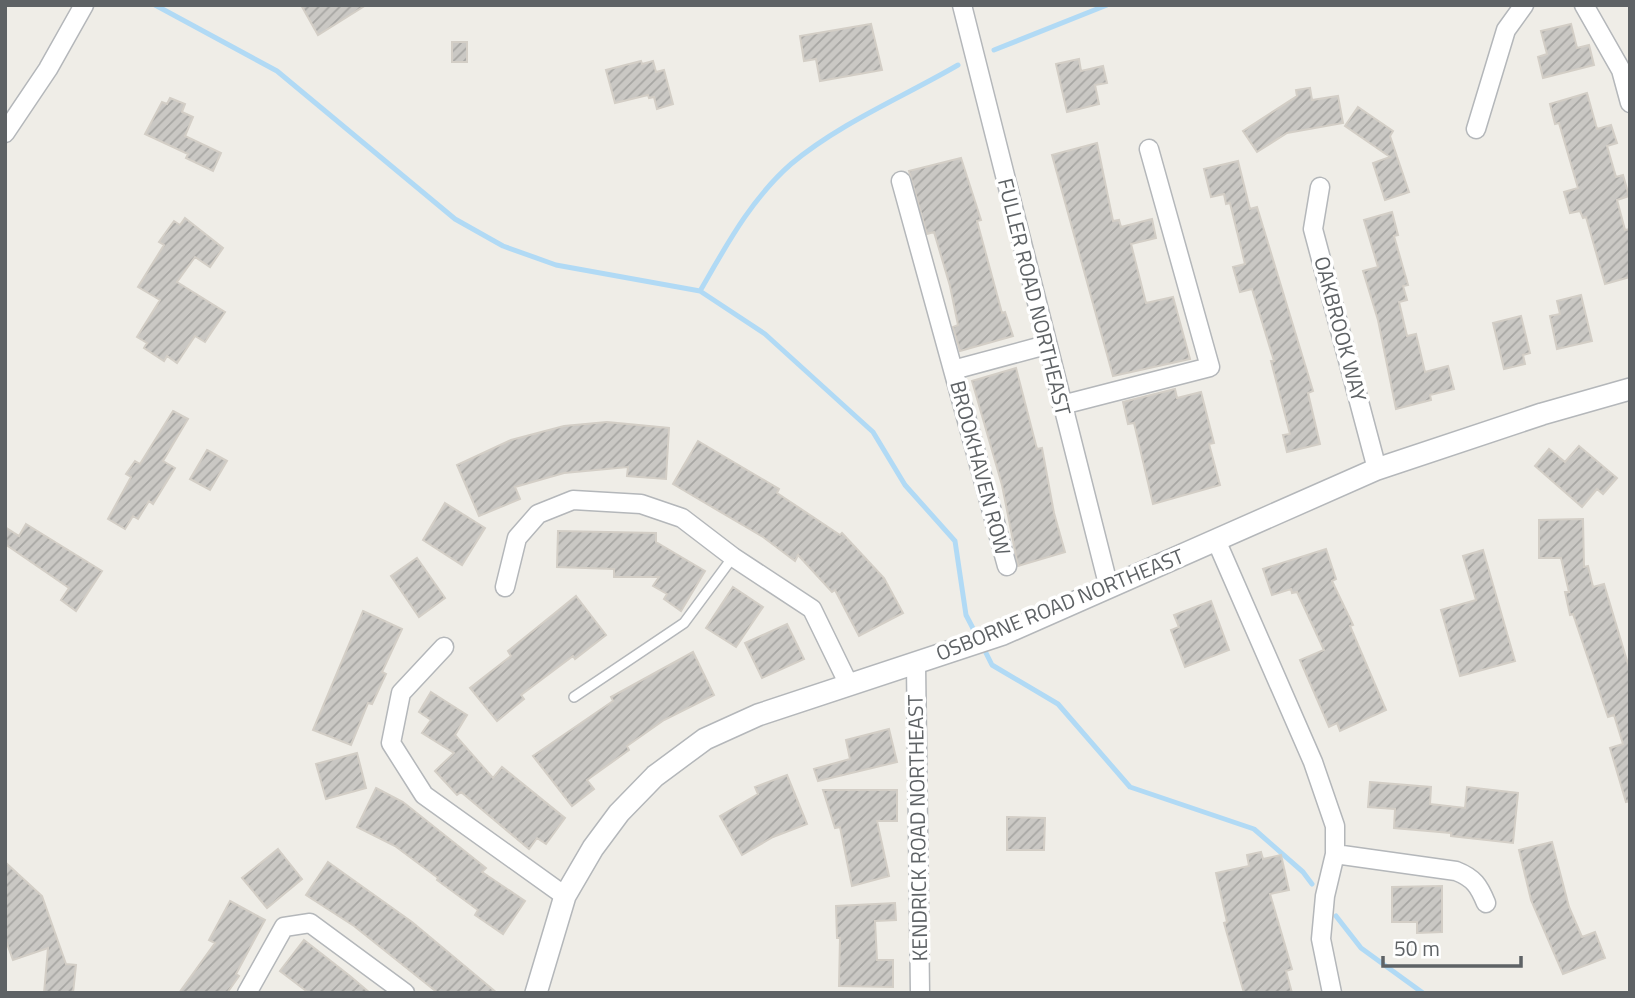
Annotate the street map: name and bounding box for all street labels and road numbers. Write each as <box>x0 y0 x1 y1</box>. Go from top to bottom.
street label: FULLER ROAD NORTHEAST <box>990 175 1080 419</box>
street label: OAKBROOK WAY <box>1306 253 1376 406</box>
street label: BROOKHAVEN ROW <box>942 377 1020 559</box>
street label: OSBORNE ROAD NORTHEAST <box>931 540 1188 669</box>
street label: KENDRICK ROAD NORTHEAST <box>899 694 935 962</box>

